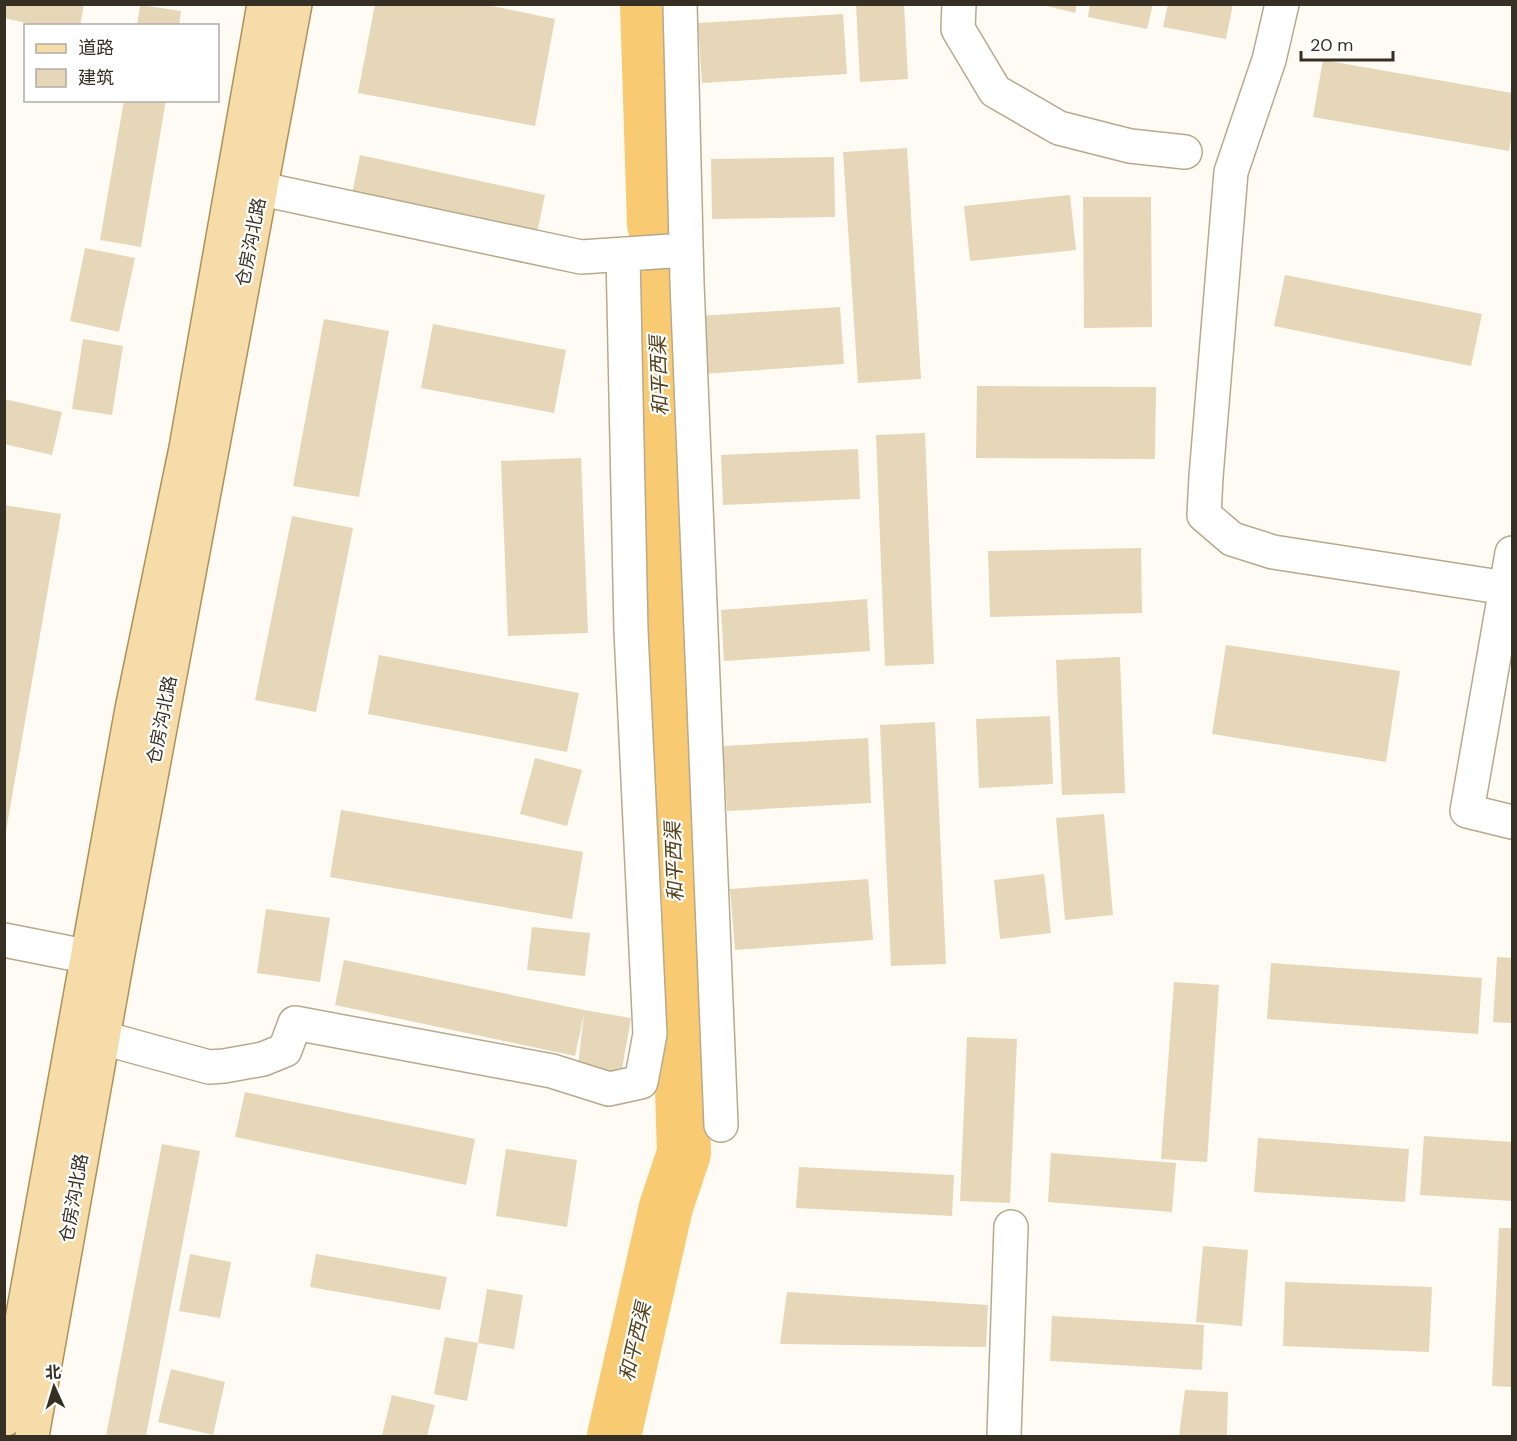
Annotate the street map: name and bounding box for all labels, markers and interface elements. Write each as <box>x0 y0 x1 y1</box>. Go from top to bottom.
legend <box>24 24 219 102</box>
scale bar <box>1301 24 1392 62</box>
text: 20 m <box>1310 33 1353 57</box>
text: 道路 <box>78 36 114 60</box>
text: 建筑 <box>78 66 114 90</box>
street label: 仓房沟北路 <box>231 196 271 288</box>
water label: 和平西渠 <box>645 333 673 416</box>
street label: 仓房沟北路 <box>142 674 182 766</box>
water label: 和平西渠 <box>660 819 688 902</box>
street label: 仓房沟北路 <box>54 1152 94 1244</box>
water label: 和平西渠 <box>613 1297 657 1384</box>
north arrow <box>24 1357 84 1417</box>
text: 北 <box>44 1362 62 1384</box>

